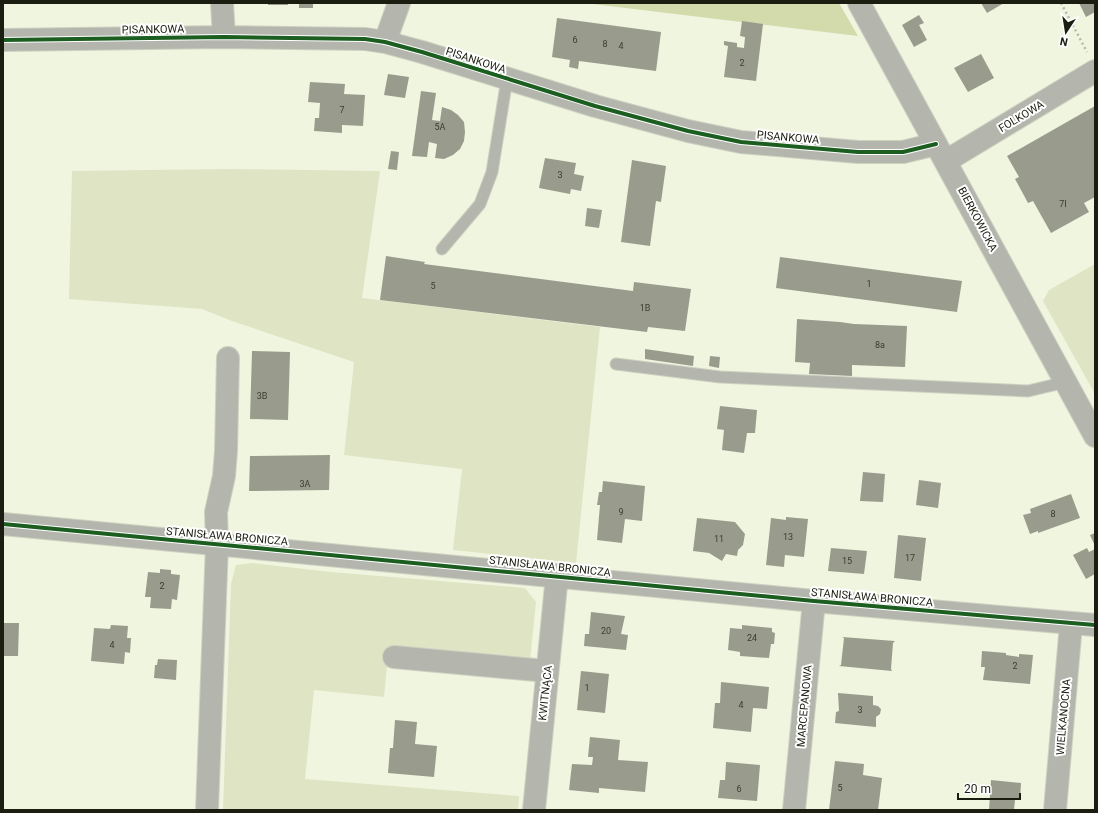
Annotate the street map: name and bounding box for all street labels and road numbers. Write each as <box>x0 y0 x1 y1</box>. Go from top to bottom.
street label: PISANKOWA <box>122 22 185 37</box>
street label: PISANKOWA <box>444 45 508 77</box>
street label: FOLKOWA <box>996 97 1047 135</box>
street label: PISANKOWA <box>756 128 820 147</box>
street label: BIERKOWICKA <box>955 185 1000 254</box>
street label: STANISŁAWA BRONICZA <box>165 525 289 548</box>
street label: STANISŁAWA BRONICZA <box>488 554 612 579</box>
street label: STANISŁAWA BRONICZA <box>810 586 934 609</box>
street label: KWITNĄCA <box>536 664 555 721</box>
street label: MARCEPANOWA <box>794 664 815 748</box>
street label: WIELKANOCNA <box>1054 677 1073 756</box>

